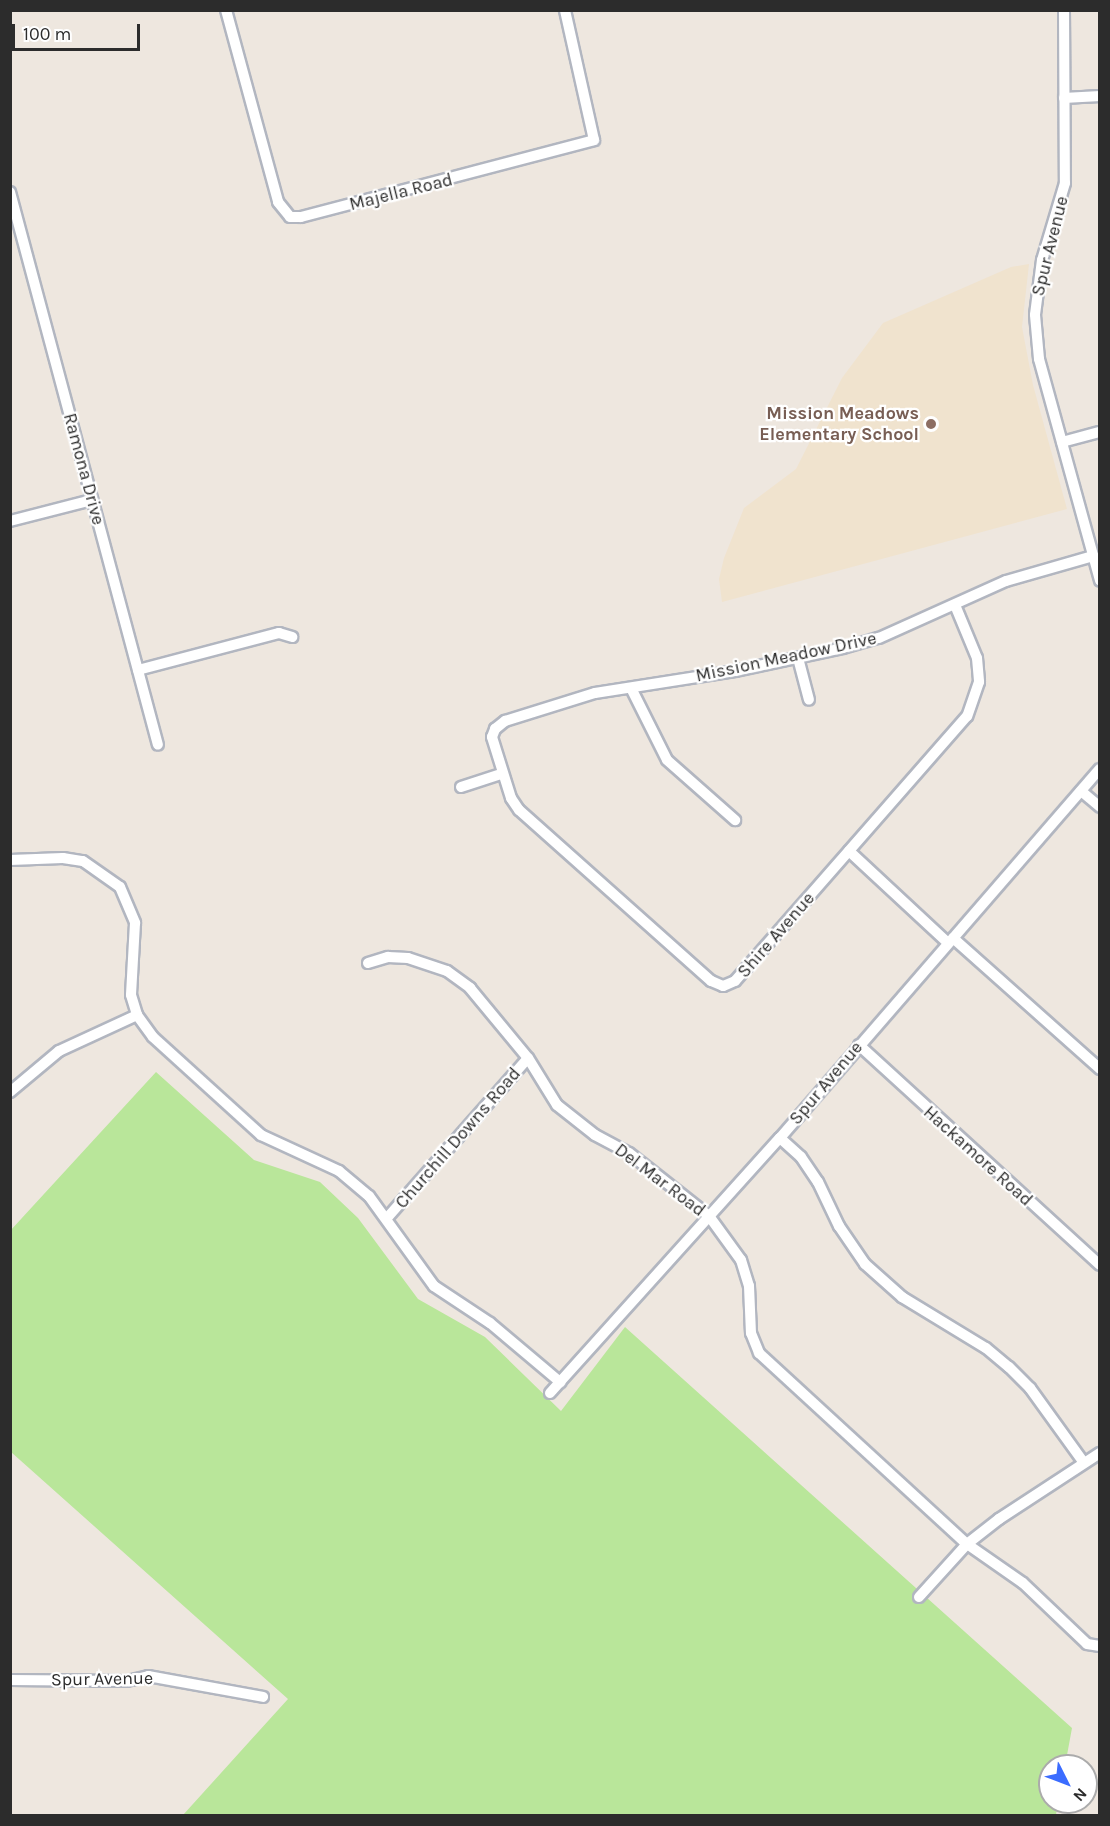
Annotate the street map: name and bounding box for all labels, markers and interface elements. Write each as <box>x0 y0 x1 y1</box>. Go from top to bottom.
scale bar <box>15 12 142 50</box>
text: 100 m <box>23 23 71 45</box>
street label: Majella Road <box>347 169 455 215</box>
street label: Spur Avenue <box>1027 194 1073 298</box>
place label: Mission Meadows Elementary School <box>759 403 919 446</box>
street label: Ramona Drive <box>59 411 109 527</box>
marker: Mission Meadows Elementary School <box>924 417 938 431</box>
street label: Mission Meadow Drive <box>694 627 878 687</box>
street label: Shire Avenue <box>733 888 819 982</box>
street label: Spur Avenue <box>785 1037 867 1129</box>
street label: Churchill Downs Road <box>391 1063 525 1213</box>
street label: Hackamore Road <box>919 1101 1037 1211</box>
street label: Del Mar Road <box>610 1139 710 1221</box>
street label: Spur Avenue <box>51 1667 153 1691</box>
north arrow <box>1038 1754 1098 1814</box>
text: N <box>1069 1784 1091 1806</box>

